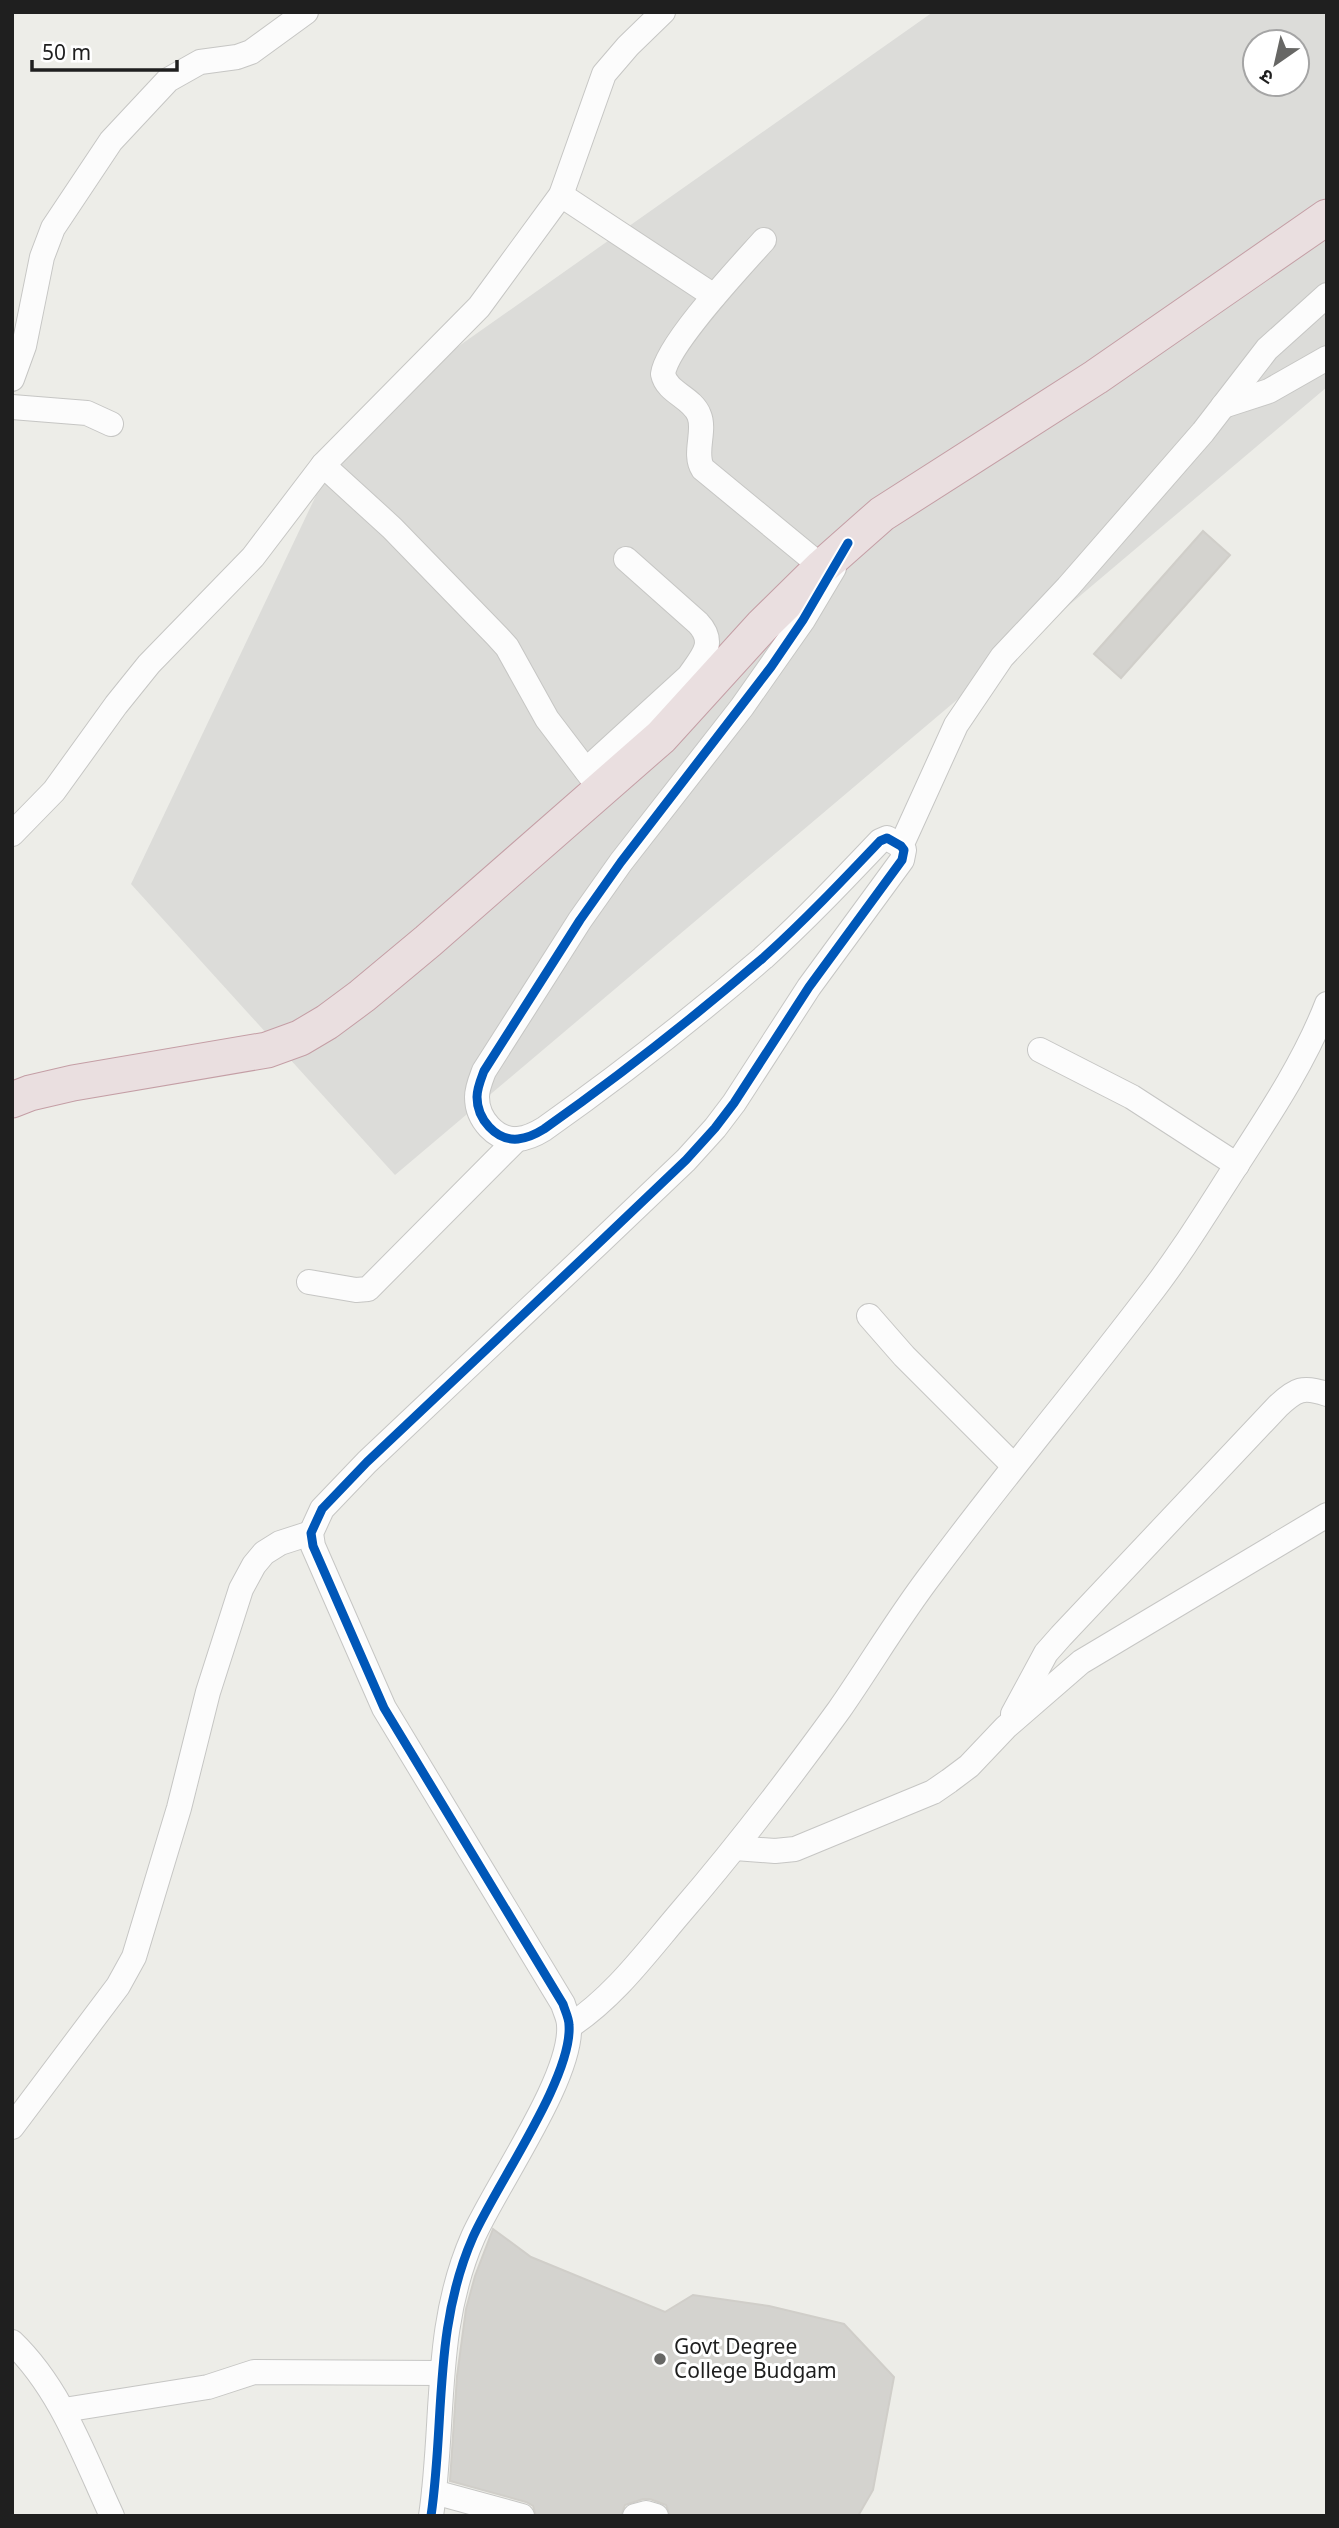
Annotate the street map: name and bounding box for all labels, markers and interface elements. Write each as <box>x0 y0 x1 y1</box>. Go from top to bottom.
scale bar <box>32 28 177 72</box>
north arrow <box>1241 28 1311 98</box>
text: 50 m <box>42 38 91 66</box>
text: उ <box>1254 63 1278 91</box>
place label: Govt Degree College Budgam <box>674 2332 837 2384</box>
marker: Govt Degree College Budgam <box>652 2351 668 2367</box>

